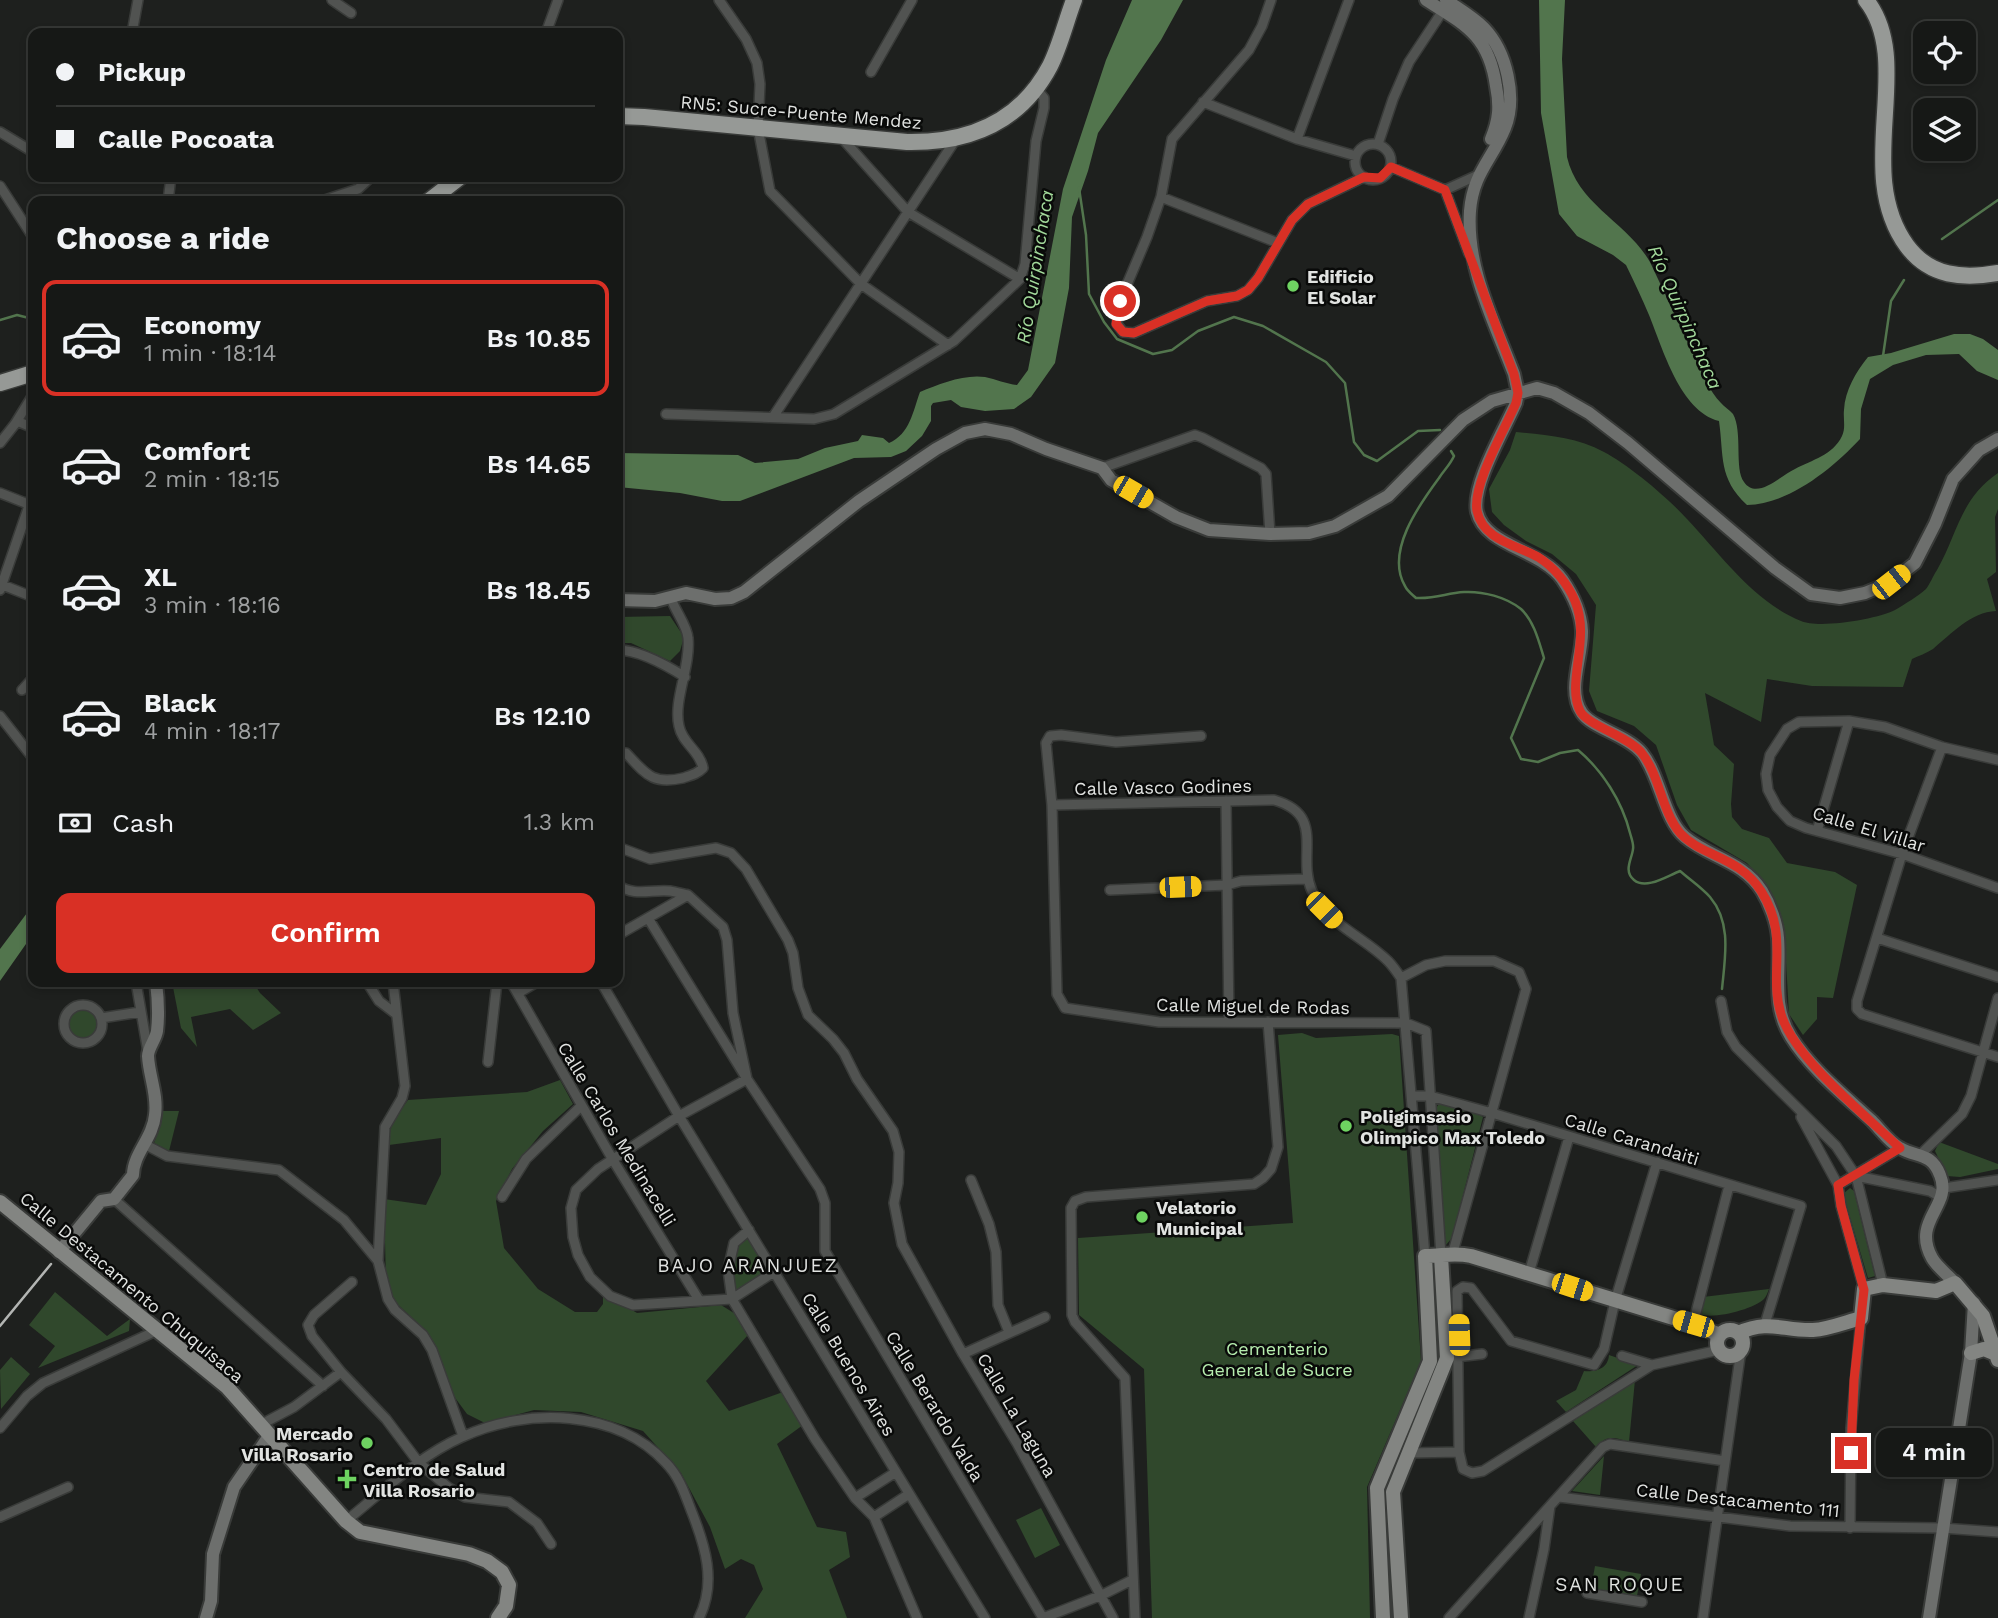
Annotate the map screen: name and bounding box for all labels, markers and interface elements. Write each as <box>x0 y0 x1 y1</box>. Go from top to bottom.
map controls <box>1913 21 1976 161</box>
button: locate <box>1913 21 1976 84</box>
text: Pickup <box>98 57 186 87</box>
street label: RN5: Sucre-Puente Mendez <box>680 91 922 133</box>
button: layers <box>1913 98 1976 161</box>
text: Calle Pocoata <box>98 124 274 154</box>
water label: Río Quirpinchaca <box>1011 188 1059 345</box>
text: Choose a ride <box>56 219 270 257</box>
water label: Río Quirpinchaca <box>1643 241 1727 393</box>
place label: Edificio El Solar <box>1307 266 1376 308</box>
marker: Edificio El Solar <box>1285 278 1301 294</box>
route start <box>1104 285 1136 317</box>
icon: car <box>60 307 123 370</box>
text: Economy <box>144 310 261 340</box>
text: Bs 10.85 <box>486 323 591 353</box>
text: 1 min · 18:14 <box>144 340 276 367</box>
icon: car <box>60 433 123 496</box>
text: Comfort <box>144 436 250 466</box>
text: Bs 14.65 <box>487 449 591 479</box>
text: 2 min · 18:15 <box>144 466 280 493</box>
car <box>1110 472 1157 512</box>
icon: car <box>60 559 123 622</box>
car <box>1868 561 1915 603</box>
text: XL <box>144 562 177 592</box>
text: Bs 18.45 <box>486 575 591 605</box>
text: 3 min · 18:16 <box>144 592 281 619</box>
icon: car <box>60 685 123 748</box>
text: Black <box>144 688 216 718</box>
text: Bs 12.10 <box>494 701 591 731</box>
text: 4 min · 18:17 <box>144 718 280 745</box>
street label: Calle Vasco Godines <box>1074 775 1252 799</box>
street label: Calle El Villar <box>1810 802 1928 856</box>
icon: cash <box>56 804 94 842</box>
text: Cash <box>112 808 174 838</box>
text: 1.3 km <box>524 809 595 836</box>
car <box>1159 876 1202 898</box>
car <box>1302 888 1347 932</box>
button: Confirm <box>56 893 595 973</box>
street label: Calle Miguel de Rodas <box>1156 994 1350 1018</box>
street label: Calle Carlos Medinacelli <box>554 1038 680 1230</box>
place label: Poligimsasio Olimpico Max Toledo <box>1360 1106 1545 1148</box>
street label: Calle Carandaiti <box>1562 1109 1702 1169</box>
marker: Poligimsasio Olimpico Max Toledo <box>1338 1118 1354 1134</box>
street label: Calle Destacamento Chuquisaca <box>16 1187 248 1387</box>
place label: Velatorio Municipal <box>1156 1197 1243 1239</box>
marker: Velatorio Municipal <box>1134 1209 1150 1225</box>
district label: BAJO ARANJUEZ <box>657 1254 839 1277</box>
car <box>1549 1271 1596 1303</box>
street label: Calle Buenos Aires <box>798 1288 900 1440</box>
car <box>1670 1308 1717 1340</box>
car <box>1448 1314 1471 1356</box>
street label: Calle Berardo Valda <box>882 1327 988 1485</box>
park label: Cementerio General de Sucre <box>1201 1338 1353 1380</box>
street label: Calle La Laguna <box>973 1349 1061 1481</box>
place label: Mercado Villa Rosario <box>241 1423 353 1465</box>
callout: 4 min <box>1876 1428 1991 1478</box>
marker: Mercado Villa Rosario <box>359 1435 375 1451</box>
route end <box>1835 1437 1867 1469</box>
text: 4 min <box>1902 1439 1966 1466</box>
place label: Centro de Salud Villa Rosario <box>363 1459 505 1501</box>
marker: Centro de Salud Villa Rosario <box>337 1469 357 1489</box>
street label: Calle Destacamento 111 <box>1635 1479 1841 1521</box>
district label: SAN ROQUE <box>1555 1573 1685 1596</box>

